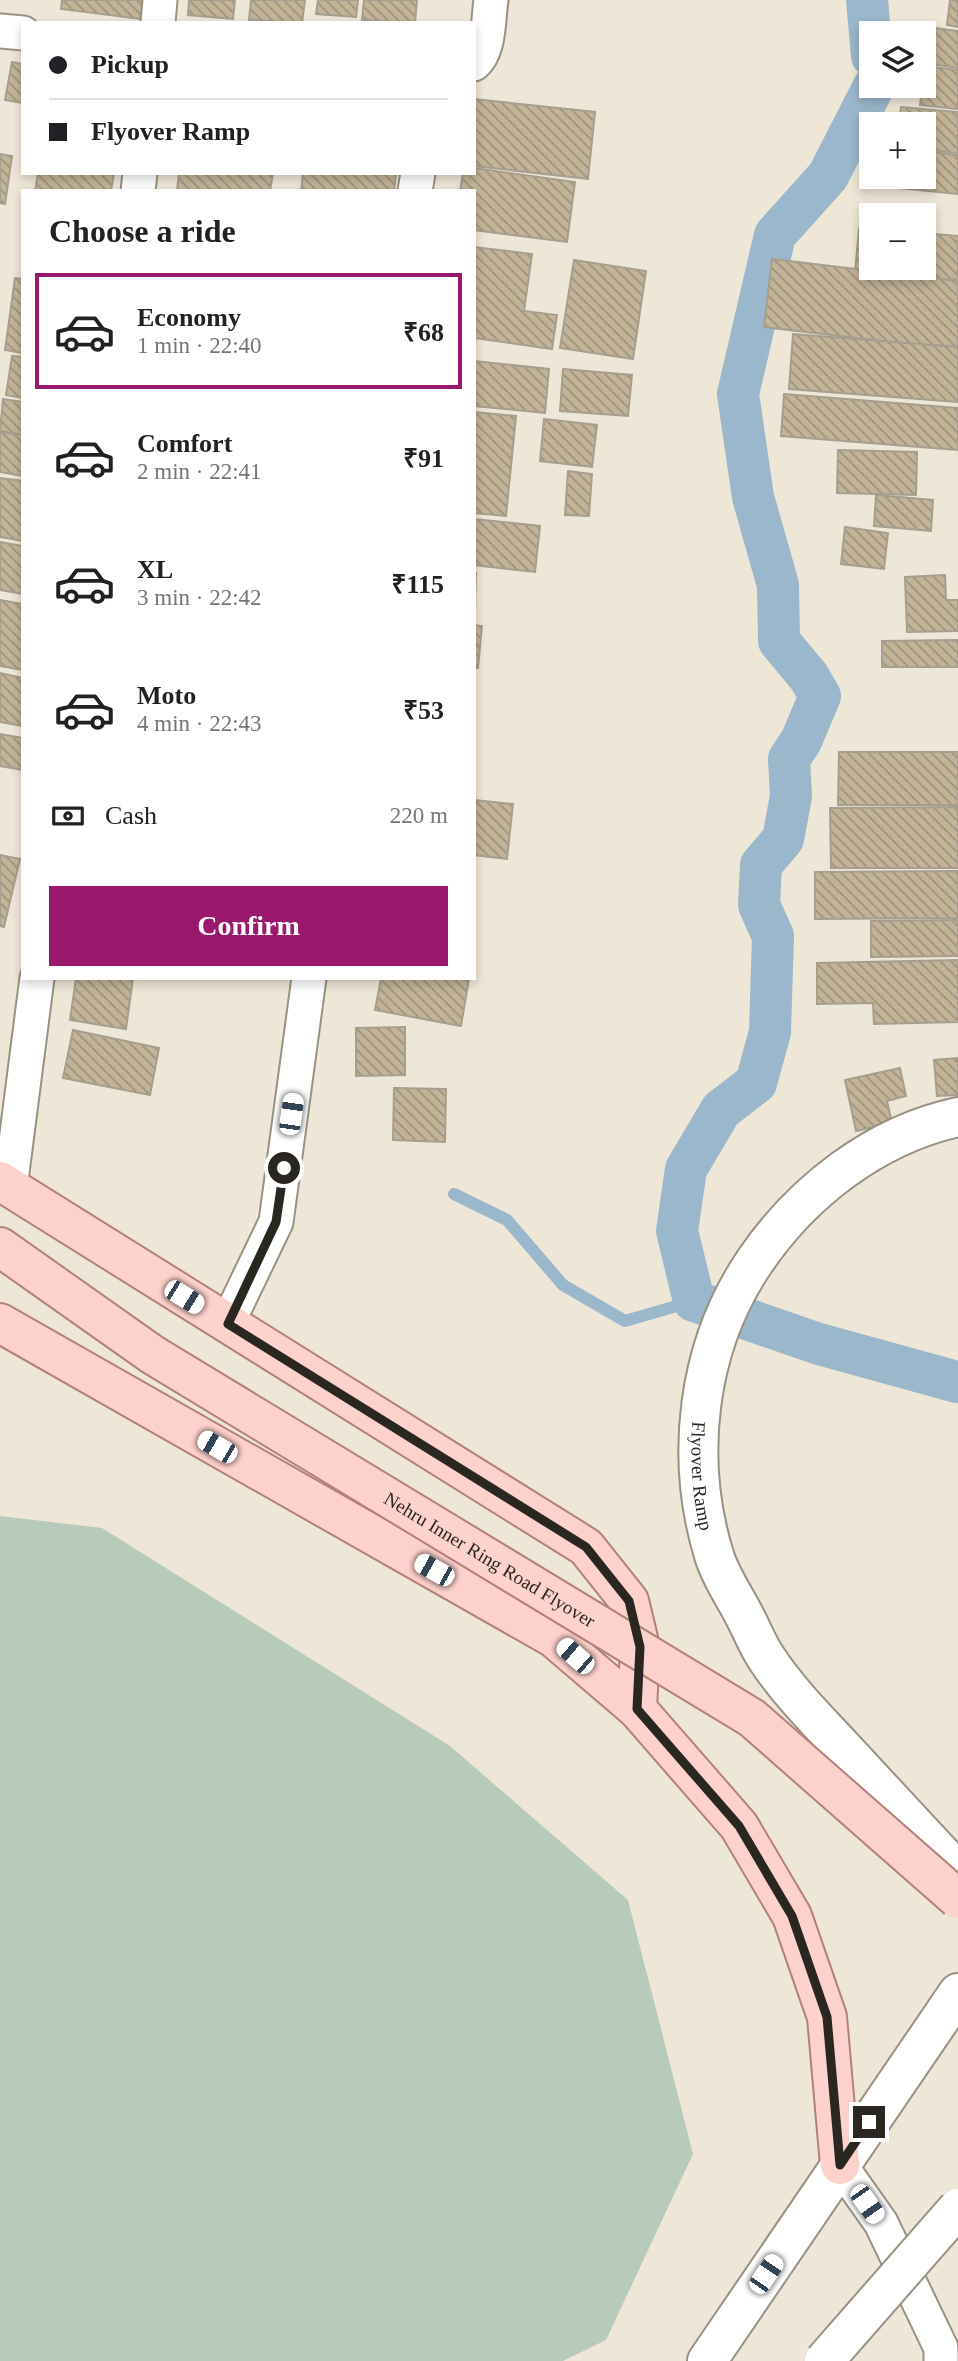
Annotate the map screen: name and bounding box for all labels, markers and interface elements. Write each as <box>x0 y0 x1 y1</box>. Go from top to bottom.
map controls <box>859 21 936 280</box>
button: layers <box>859 21 936 98</box>
text: Pickup <box>91 50 169 79</box>
button: + <box>859 112 936 189</box>
text: Flyover Ramp <box>91 117 250 146</box>
button: − <box>859 203 936 280</box>
text: Choose a ride <box>49 213 236 249</box>
icon: car <box>53 300 116 363</box>
text: Economy <box>137 303 241 332</box>
text: ₹68 <box>403 318 444 347</box>
text: 1 min · 22:40 <box>137 333 262 358</box>
icon: car <box>53 426 116 489</box>
text: Comfort <box>137 429 232 458</box>
text: ₹91 <box>403 444 444 473</box>
text: 2 min · 22:41 <box>137 459 262 484</box>
icon: car <box>53 552 116 615</box>
text: XL <box>137 555 173 584</box>
text: ₹115 <box>392 570 444 599</box>
text: 3 min · 22:42 <box>137 585 262 610</box>
icon: car <box>53 678 116 741</box>
text: Moto <box>137 681 196 710</box>
text: ₹53 <box>403 696 444 725</box>
text: 4 min · 22:43 <box>137 711 262 736</box>
icon: cash <box>49 797 87 835</box>
text: Cash <box>105 801 157 830</box>
text: 220 m <box>390 803 448 828</box>
button: Confirm <box>49 886 448 966</box>
car <box>278 1092 305 1136</box>
route start <box>268 1152 300 1184</box>
car <box>161 1277 208 1317</box>
street label: Flyover Ramp <box>688 1421 718 1532</box>
car <box>194 1427 241 1467</box>
street label: Nehru Inner Ring Road Flyover <box>381 1487 600 1631</box>
car <box>411 1551 458 1589</box>
car <box>553 1634 598 1678</box>
route end <box>853 2106 885 2138</box>
car <box>847 2181 888 2227</box>
car <box>746 2251 787 2297</box>

